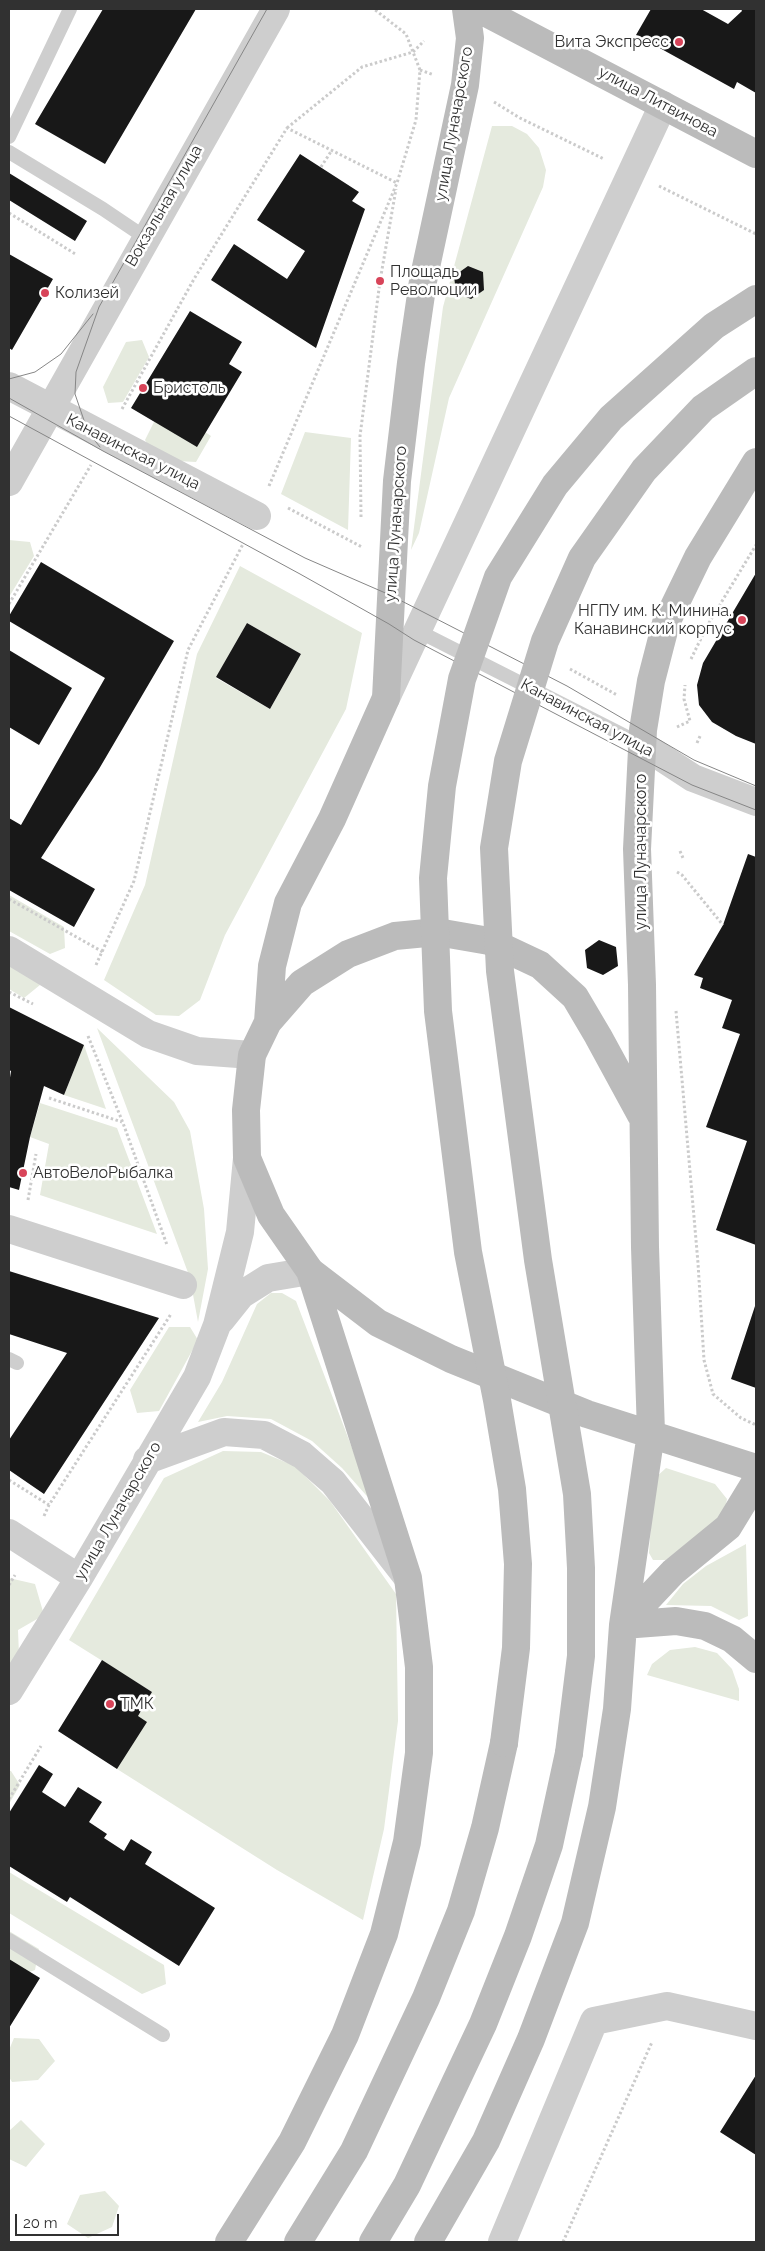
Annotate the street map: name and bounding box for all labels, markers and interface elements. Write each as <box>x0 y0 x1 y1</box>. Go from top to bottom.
place label: Вита Экспресс <box>555 32 669 52</box>
marker: Вита Экспресс <box>673 36 685 48</box>
street label: улица Луначарского <box>431 45 477 203</box>
street label: улица Литвинова <box>595 62 721 142</box>
street label: Вокзальная улица <box>121 142 207 270</box>
place label: Площадь Революции <box>390 262 477 300</box>
marker: Площадь Революции <box>374 275 386 287</box>
place label: Колизей <box>55 283 119 303</box>
marker: Колизей <box>39 287 51 299</box>
place label: Бристоль <box>153 378 226 398</box>
marker: Бристоль <box>137 382 149 394</box>
street label: Канавинская улица <box>63 410 203 494</box>
street label: улица Луначарского <box>381 445 411 603</box>
place label: НГПУ им. К. Минина. Канавинский корпус <box>574 601 732 639</box>
marker: НГПУ им. К. Минина. Канавинский корпус <box>736 614 748 626</box>
street label: Канавинская улица <box>517 675 657 761</box>
street label: улица Луначарского <box>631 774 651 930</box>
place label: АвтоВелоРыбалка <box>33 1163 173 1183</box>
marker: АвтоВелоРыбалка <box>17 1167 29 1179</box>
street label: улица Луначарского <box>71 1438 165 1584</box>
place label: ТМК <box>120 1694 154 1714</box>
marker: ТМК <box>104 1698 116 1710</box>
scale bar <box>18 2204 121 2236</box>
text: 20 m <box>23 2214 58 2232</box>

